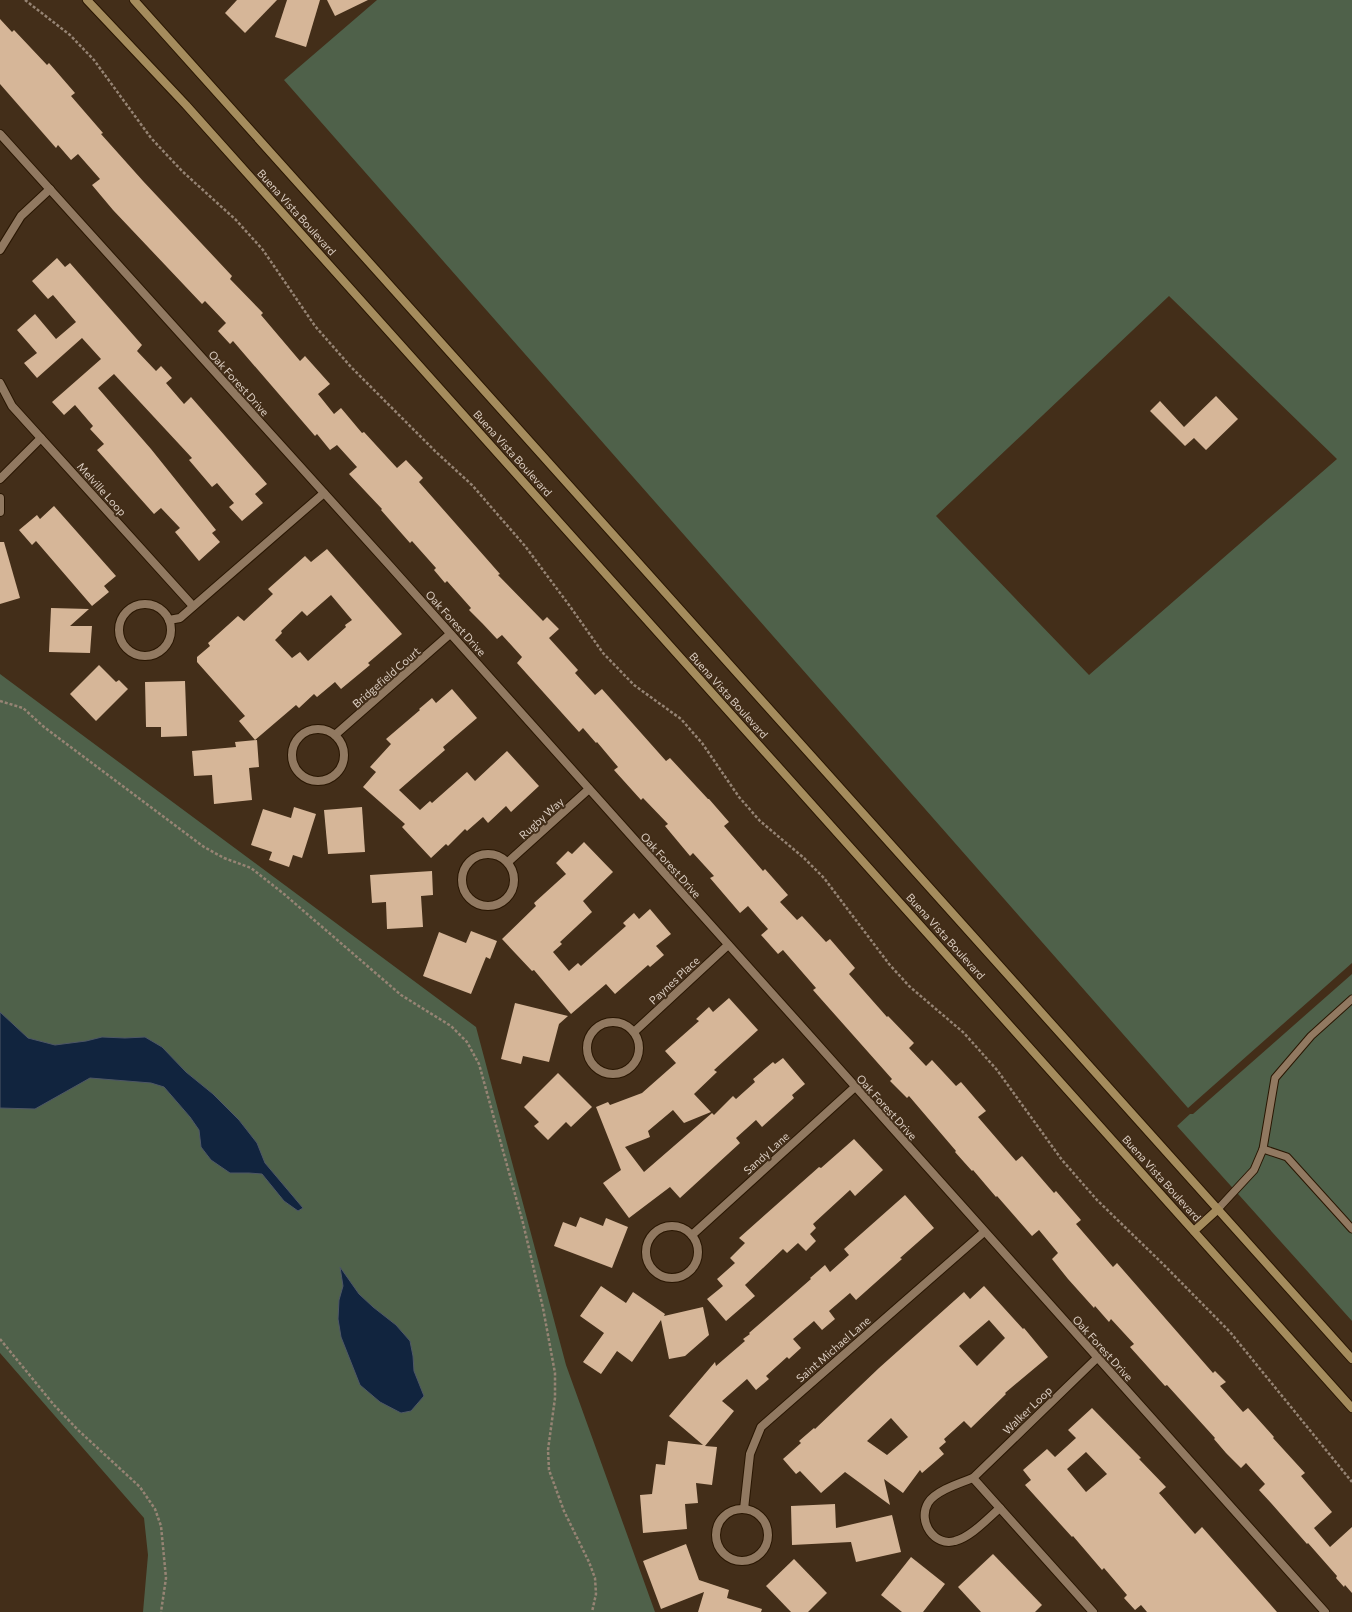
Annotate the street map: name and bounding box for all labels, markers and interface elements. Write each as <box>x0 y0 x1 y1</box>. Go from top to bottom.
street label: Buena Vista Boulevard <box>255 166 339 258</box>
street label: Oak Forest Drive <box>206 348 272 419</box>
street label: Buena Vista Boulevard <box>471 407 555 499</box>
street label: Melville Loop <box>75 460 129 518</box>
street label: Oak Forest Drive <box>423 588 489 659</box>
street label: Bridgefield Court <box>349 644 423 710</box>
street label: Buena Vista Boulevard <box>687 649 771 741</box>
street label: Rugby Way <box>516 794 566 841</box>
street label: Oak Forest Drive <box>638 830 704 901</box>
street label: Buena Vista Boulevard <box>904 890 988 982</box>
street label: Paynes Place <box>646 953 702 1007</box>
street label: Oak Forest Drive <box>854 1072 920 1143</box>
street label: Sandy Lane <box>741 1129 792 1177</box>
street label: Buena Vista Boulevard <box>1120 1132 1204 1224</box>
street label: Saint Michael Lane <box>793 1313 873 1385</box>
street label: Oak Forest Drive <box>1070 1313 1136 1384</box>
street label: Walker Loop <box>1000 1383 1054 1437</box>

